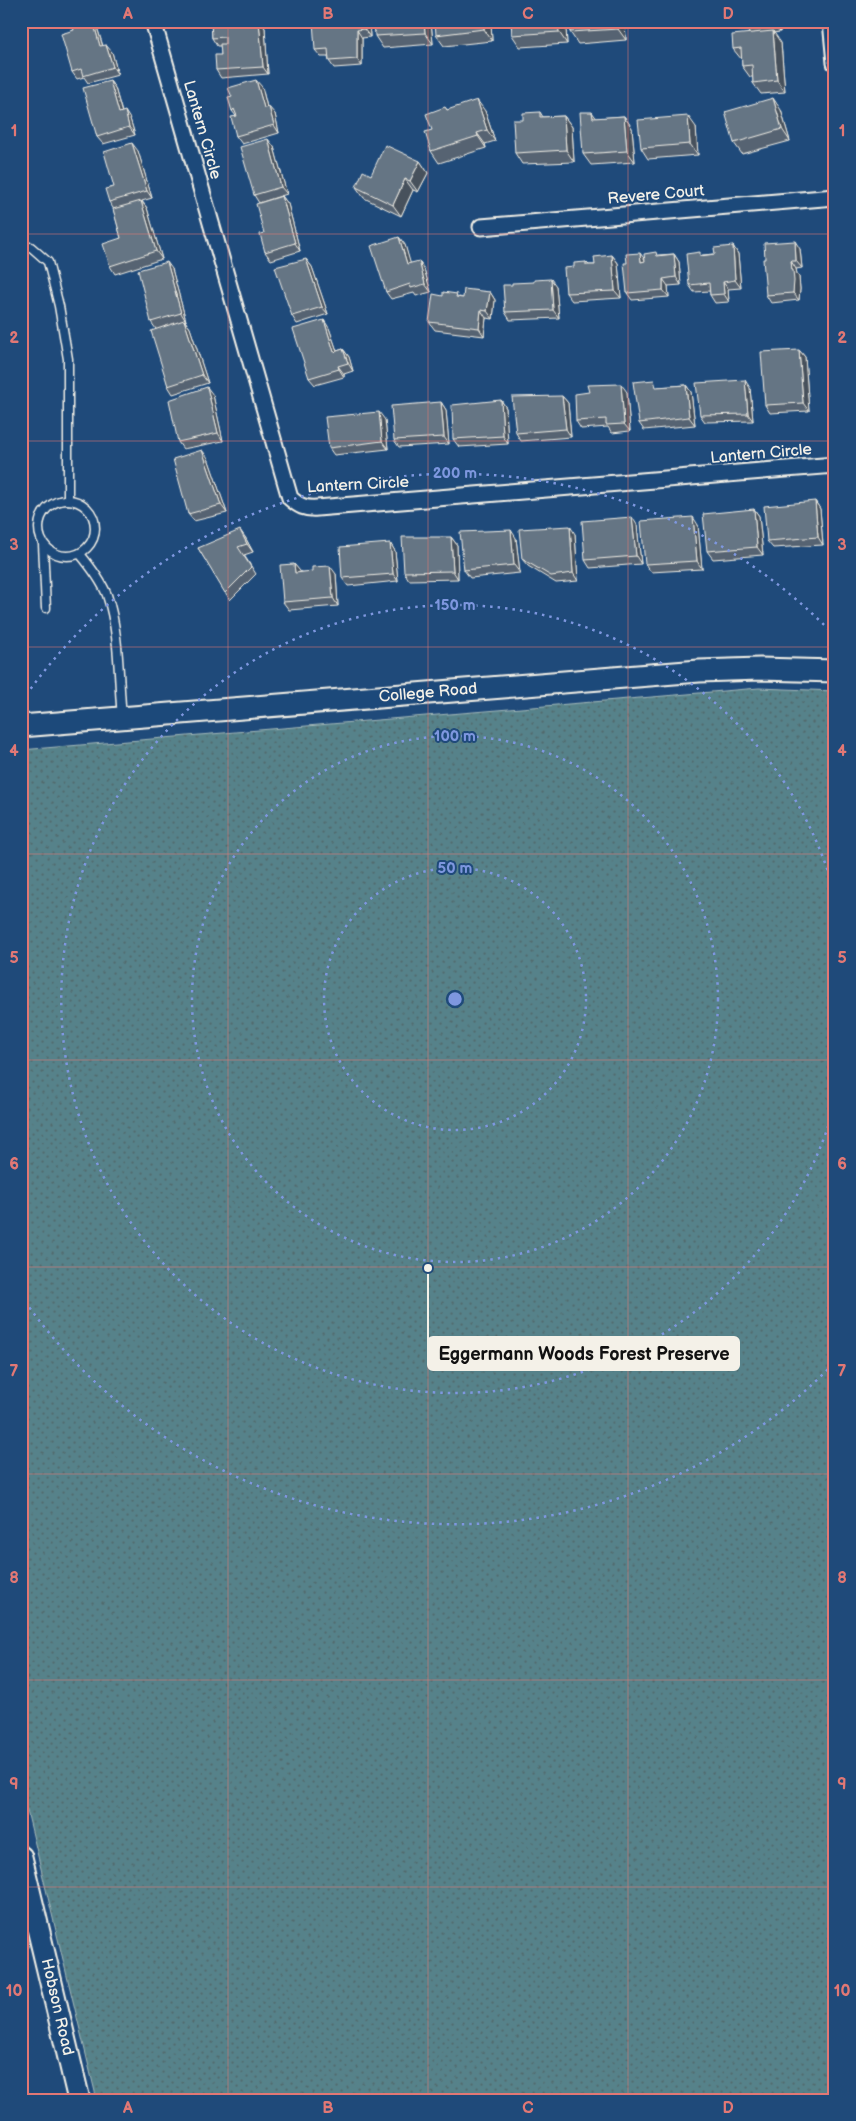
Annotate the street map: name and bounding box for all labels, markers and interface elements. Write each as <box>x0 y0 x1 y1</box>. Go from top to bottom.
text: A <box>122 5 133 24</box>
text: B <box>322 5 334 24</box>
text: C <box>522 5 534 24</box>
text: D <box>722 5 734 24</box>
street label: Lantern Circle <box>179 78 225 182</box>
text: 1 <box>11 122 17 141</box>
text: 1 <box>839 122 845 141</box>
street label: Revere Court <box>607 181 705 209</box>
text: 2 <box>9 329 19 348</box>
text: 2 <box>837 329 847 348</box>
street label: Lantern Circle <box>709 440 813 468</box>
text: 200 m <box>433 464 477 483</box>
street label: Lantern Circle <box>307 473 410 497</box>
text: 3 <box>9 536 19 555</box>
text: 3 <box>837 536 847 555</box>
text: 150 m <box>434 596 476 615</box>
street label: College Road <box>378 679 478 707</box>
text: 100 m <box>434 727 476 746</box>
text: 4 <box>9 742 19 761</box>
text: 4 <box>837 742 847 761</box>
text: 50 m <box>438 859 473 878</box>
text: 5 <box>9 949 19 968</box>
text: 5 <box>837 949 847 968</box>
centre of rings <box>446 990 464 1008</box>
text: 6 <box>9 1155 19 1174</box>
text: 6 <box>837 1155 847 1174</box>
callout: Eggermann Woods Forest Preserve <box>428 1337 739 1370</box>
text: Eggermann Woods Forest Preserve <box>438 1344 730 1365</box>
text: 7 <box>10 1362 19 1381</box>
text: 7 <box>838 1362 847 1381</box>
text: 8 <box>9 1569 19 1588</box>
text: 8 <box>837 1569 847 1588</box>
text: 9 <box>9 1775 19 1794</box>
text: 9 <box>837 1775 847 1794</box>
street label: Hobson Road <box>37 1957 77 2057</box>
text: 10 <box>6 1982 22 2001</box>
text: 10 <box>834 1982 850 2001</box>
text: A <box>122 2099 133 2118</box>
text: B <box>322 2099 334 2118</box>
text: C <box>522 2099 534 2118</box>
text: D <box>722 2099 734 2118</box>

